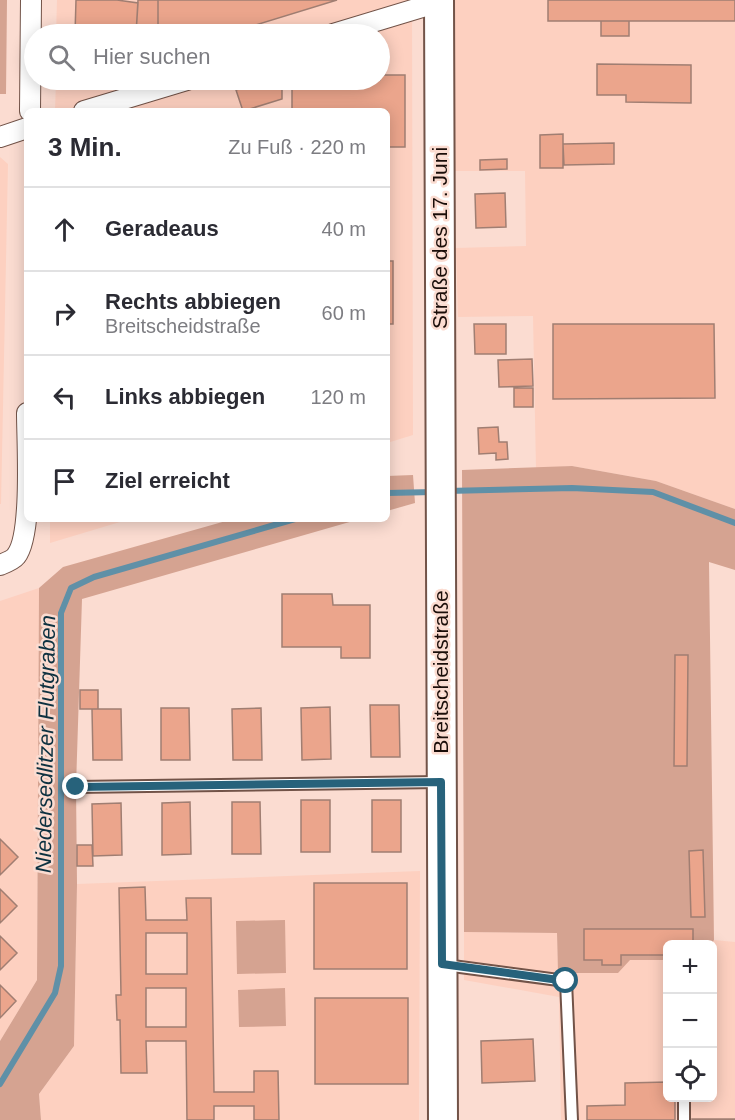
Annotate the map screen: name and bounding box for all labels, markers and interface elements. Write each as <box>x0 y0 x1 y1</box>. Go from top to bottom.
search box <box>24 24 390 90</box>
icon: search <box>45 41 78 74</box>
text: Hier suchen <box>93 44 210 69</box>
text: 3 Min. <box>48 132 122 162</box>
text: Zu Fuß · 220 m <box>228 136 366 158</box>
street label: Straße des 17. Juni <box>428 147 451 329</box>
icon: ahead <box>48 213 81 246</box>
text: Geradeaus <box>105 216 219 241</box>
text: 40 m <box>322 218 366 240</box>
text: Rechts abbiegen <box>105 289 281 314</box>
icon: right <box>48 297 81 330</box>
text: 60 m <box>322 302 366 324</box>
text: Breitscheidstraße <box>105 315 261 337</box>
icon: left <box>48 381 81 414</box>
text: Links abbiegen <box>105 384 265 409</box>
text: 120 m <box>310 386 366 408</box>
icon: arrive <box>48 465 81 498</box>
text: Ziel erreicht <box>105 468 230 493</box>
street label: Breitscheidstraße <box>429 590 452 754</box>
water label: Niedersedlitzer Flutgraben <box>31 615 60 873</box>
route end <box>62 773 88 799</box>
map controls <box>663 940 717 1102</box>
button: + <box>663 940 717 994</box>
route start <box>552 967 578 993</box>
button: − <box>663 994 717 1048</box>
button: locate <box>663 1048 717 1102</box>

